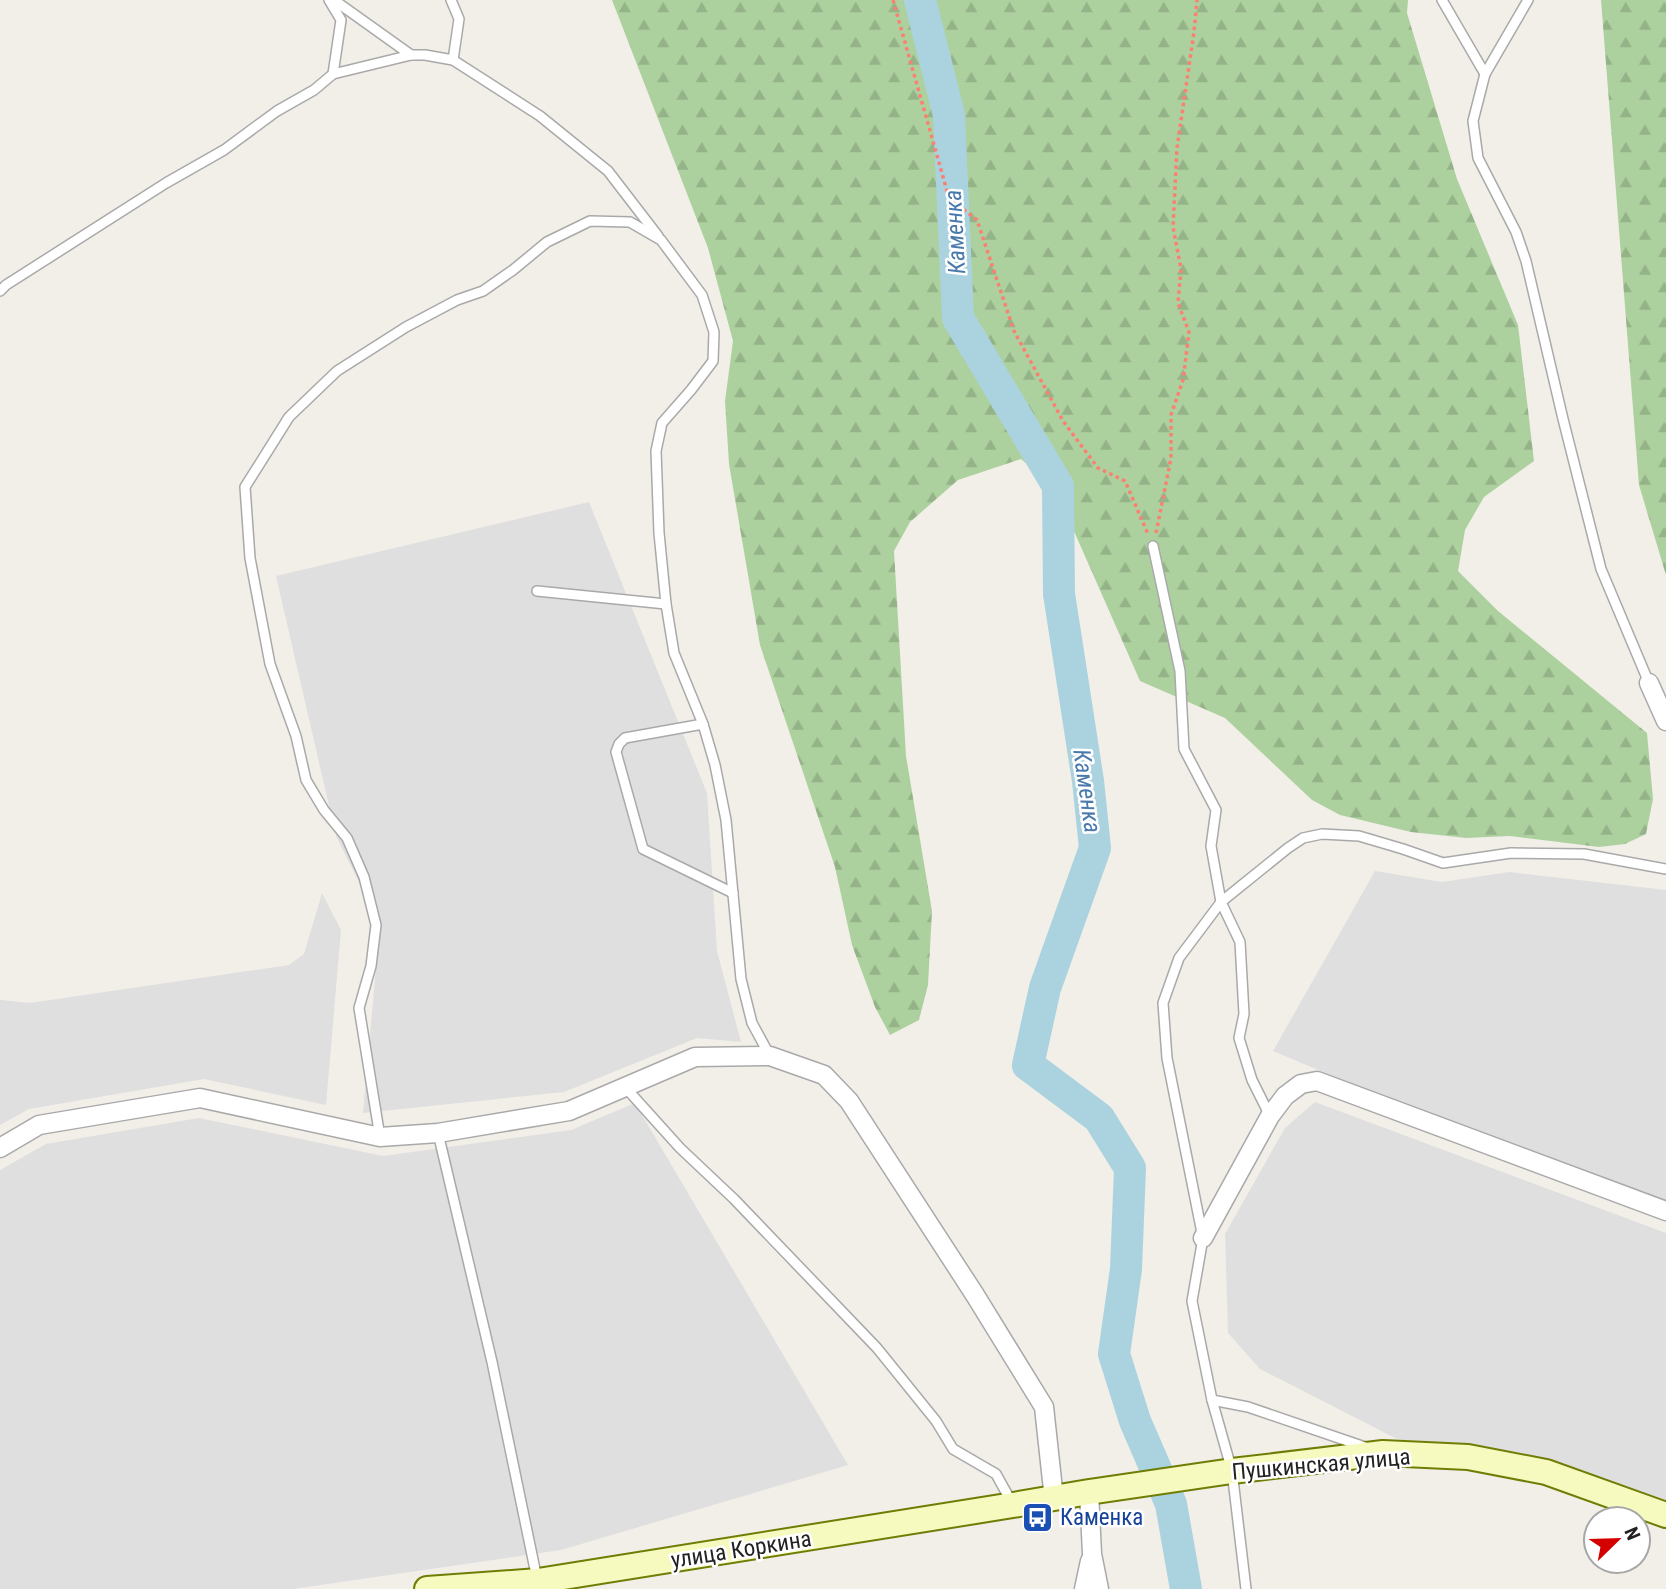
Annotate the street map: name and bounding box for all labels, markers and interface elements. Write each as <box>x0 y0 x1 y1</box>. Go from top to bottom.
water label: Каменка <box>939 189 971 275</box>
water label: Каменка <box>1067 747 1107 835</box>
street label: Пушкинская улица <box>1231 1443 1411 1486</box>
bus stop icon: Каменка <box>1020 1500 1054 1534</box>
place label: Каменка <box>1060 1504 1143 1531</box>
north arrow <box>1582 1505 1652 1575</box>
text: N <box>1619 1524 1645 1543</box>
street label: улица Коркина <box>669 1525 813 1574</box>

